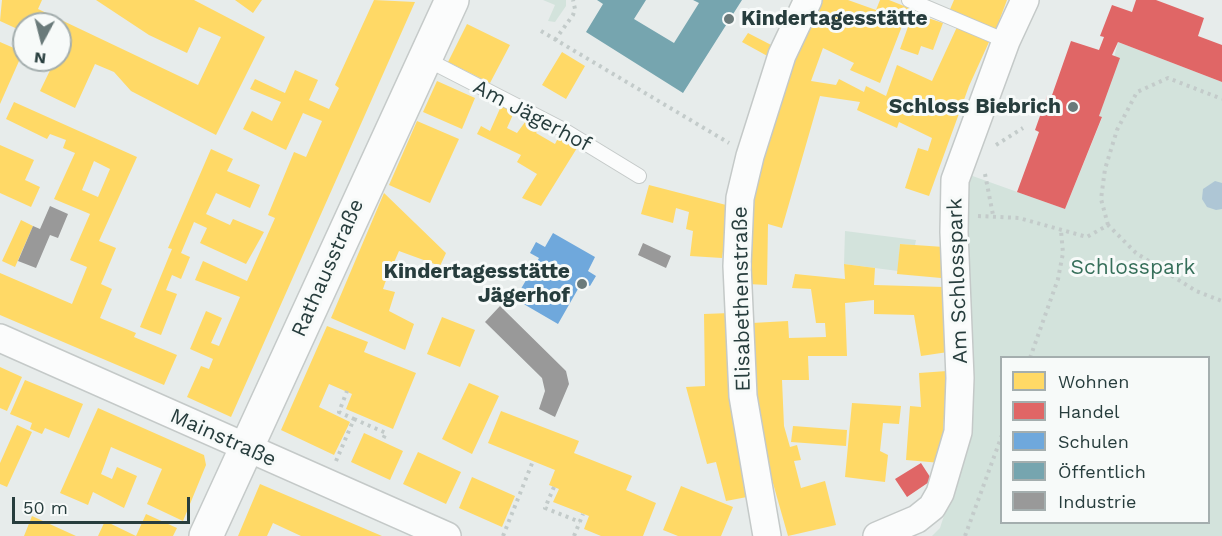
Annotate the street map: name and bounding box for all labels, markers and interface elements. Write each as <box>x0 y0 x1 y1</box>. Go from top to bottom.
place label: Kindertagesstätte <box>741 6 928 32</box>
north arrow <box>12 12 72 72</box>
marker: Kindertagesstätte <box>722 12 736 26</box>
text: N <box>33 48 47 69</box>
street label: Am Jägerhof <box>469 74 595 158</box>
place label: Schloss Biebrich <box>889 94 1061 120</box>
marker: Schloss Biebrich <box>1066 100 1080 114</box>
street label: Rathausstraße <box>286 195 370 341</box>
street label: Am Schlosspark <box>943 198 973 364</box>
street label: Elisabethenstraße <box>728 206 756 392</box>
park label: Schlosspark <box>1071 255 1195 281</box>
place label: Kindertagesstätte Jägerhof <box>383 259 570 309</box>
marker: Kindertagesstätte Jägerhof <box>575 277 589 291</box>
legend <box>1000 356 1210 524</box>
text: Wohnen <box>1058 371 1129 392</box>
text: Handel <box>1058 401 1120 422</box>
street label: Mainstraße <box>166 403 280 473</box>
text: Schulen <box>1058 431 1129 452</box>
text: Öffentlich <box>1058 461 1146 482</box>
scale bar <box>15 485 194 523</box>
text: Industrie <box>1058 491 1136 512</box>
text: 50 m <box>23 497 68 518</box>

